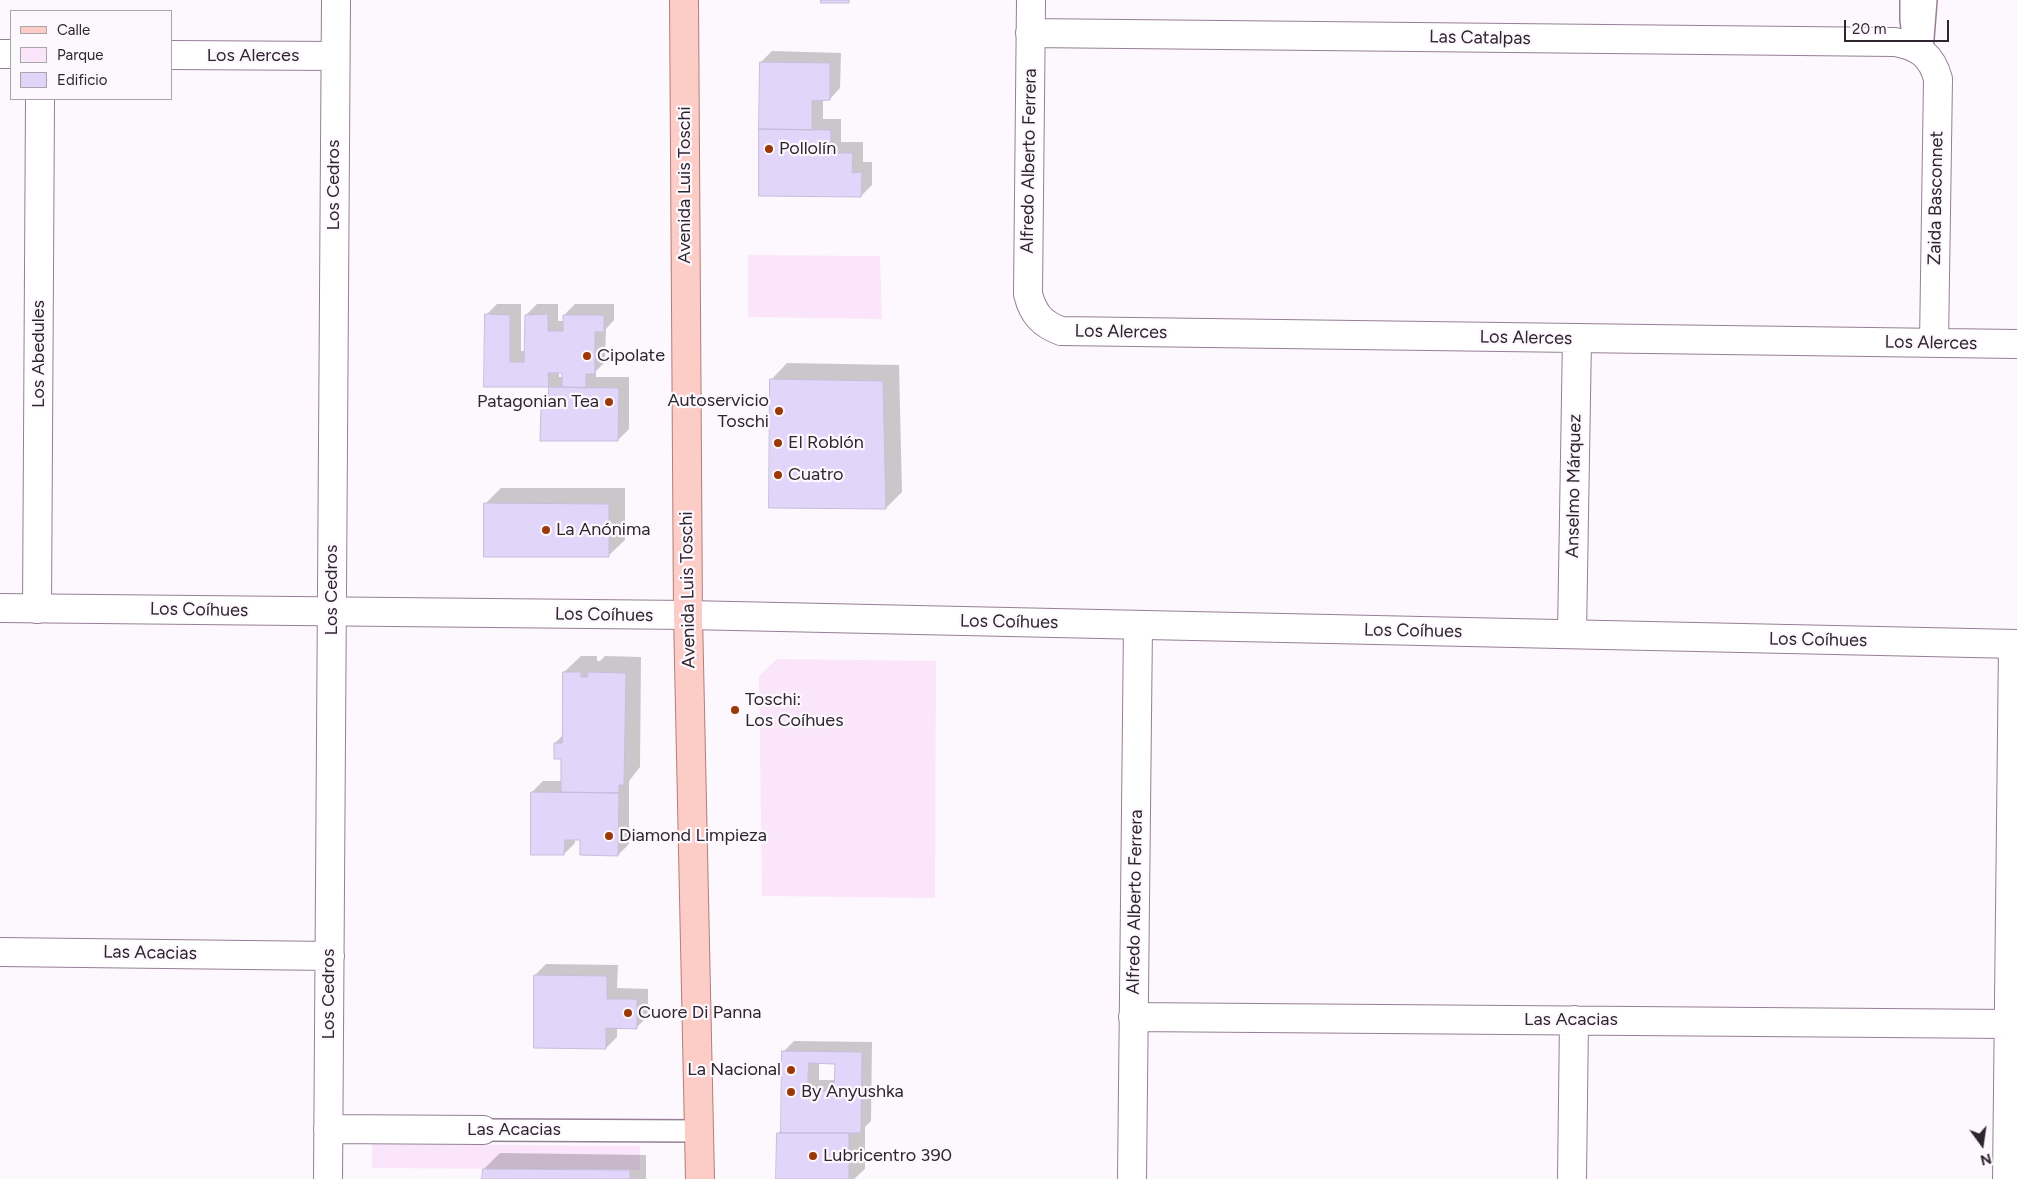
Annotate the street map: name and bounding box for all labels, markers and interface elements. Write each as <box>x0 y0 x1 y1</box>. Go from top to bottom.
legend <box>10 10 172 100</box>
scale bar <box>1847 10 1952 42</box>
text: 20 m <box>1852 20 1886 38</box>
text: Calle <box>57 21 90 39</box>
street label: Las Catalpas <box>1429 26 1531 50</box>
street label: Los Alerces <box>207 45 299 67</box>
text: Parque <box>57 46 104 64</box>
street label: Alfredo Alberto Ferrera <box>1017 68 1041 254</box>
text: Edificio <box>57 71 107 89</box>
street label: Avenida Luis Toschi <box>674 106 696 264</box>
street label: Zaida Basconnet <box>1924 131 1948 265</box>
place label: Pollolín <box>779 138 836 160</box>
street label: Los Cedros <box>323 140 345 230</box>
marker: Pollolín <box>763 143 775 155</box>
street label: Los Abedules <box>28 300 50 408</box>
street label: Los Alerces <box>1074 320 1168 344</box>
street label: Los Alerces <box>1479 326 1573 350</box>
street label: Los Alerces <box>1884 331 1978 355</box>
place label: Cipolate <box>597 345 665 367</box>
marker: Cipolate <box>581 350 593 362</box>
place label: Autoservicio Toschi <box>667 390 769 432</box>
place label: Patagonian Tea <box>477 391 599 413</box>
marker: Patagonian Tea <box>603 396 615 408</box>
marker: Autoservicio Toschi <box>773 405 785 417</box>
street label: Anselmo Márquez <box>1562 414 1586 558</box>
place label: El Roblón <box>788 432 864 454</box>
marker: El Roblón <box>772 437 784 449</box>
place label: Cuatro <box>788 464 844 486</box>
marker: Cuatro <box>772 469 784 481</box>
street label: Avenida Luis Toschi <box>676 511 700 669</box>
place label: La Anónima <box>556 519 650 541</box>
marker: La Anónima <box>540 524 552 536</box>
street label: Los Cedros <box>321 545 343 635</box>
street label: Los Coíhues <box>150 598 248 622</box>
street label: Los Coíhues <box>555 603 653 627</box>
street label: Los Coíhues <box>960 610 1058 634</box>
street label: Los Coíhues <box>1364 619 1462 643</box>
street label: Los Coíhues <box>1769 628 1867 652</box>
place label: Toschi: Los Coíhues <box>745 689 844 732</box>
marker: Toschi: Los Coíhues <box>729 704 741 716</box>
street label: Alfredo Alberto Ferrera <box>1123 809 1147 995</box>
place label: Diamond Limpieza <box>619 825 767 847</box>
marker: Diamond Limpieza <box>603 830 615 842</box>
street label: Las Acacias <box>103 941 197 965</box>
street label: Los Cedros <box>318 949 340 1039</box>
place label: Cuore Di Panna <box>638 1002 762 1024</box>
marker: Cuore Di Panna <box>622 1007 634 1019</box>
street label: Las Acacias <box>1524 1009 1618 1031</box>
place label: La Nacional <box>687 1059 781 1081</box>
marker: La Nacional <box>785 1064 797 1076</box>
place label: By Anyushka <box>801 1081 904 1103</box>
marker: By Anyushka <box>785 1086 797 1098</box>
street label: Las Acacias <box>467 1119 561 1141</box>
north arrow <box>1957 1119 2007 1169</box>
place label: Lubricentro 390 <box>823 1145 952 1167</box>
text: N <box>1978 1149 1993 1169</box>
marker: Lubricentro 390 <box>807 1150 819 1162</box>

